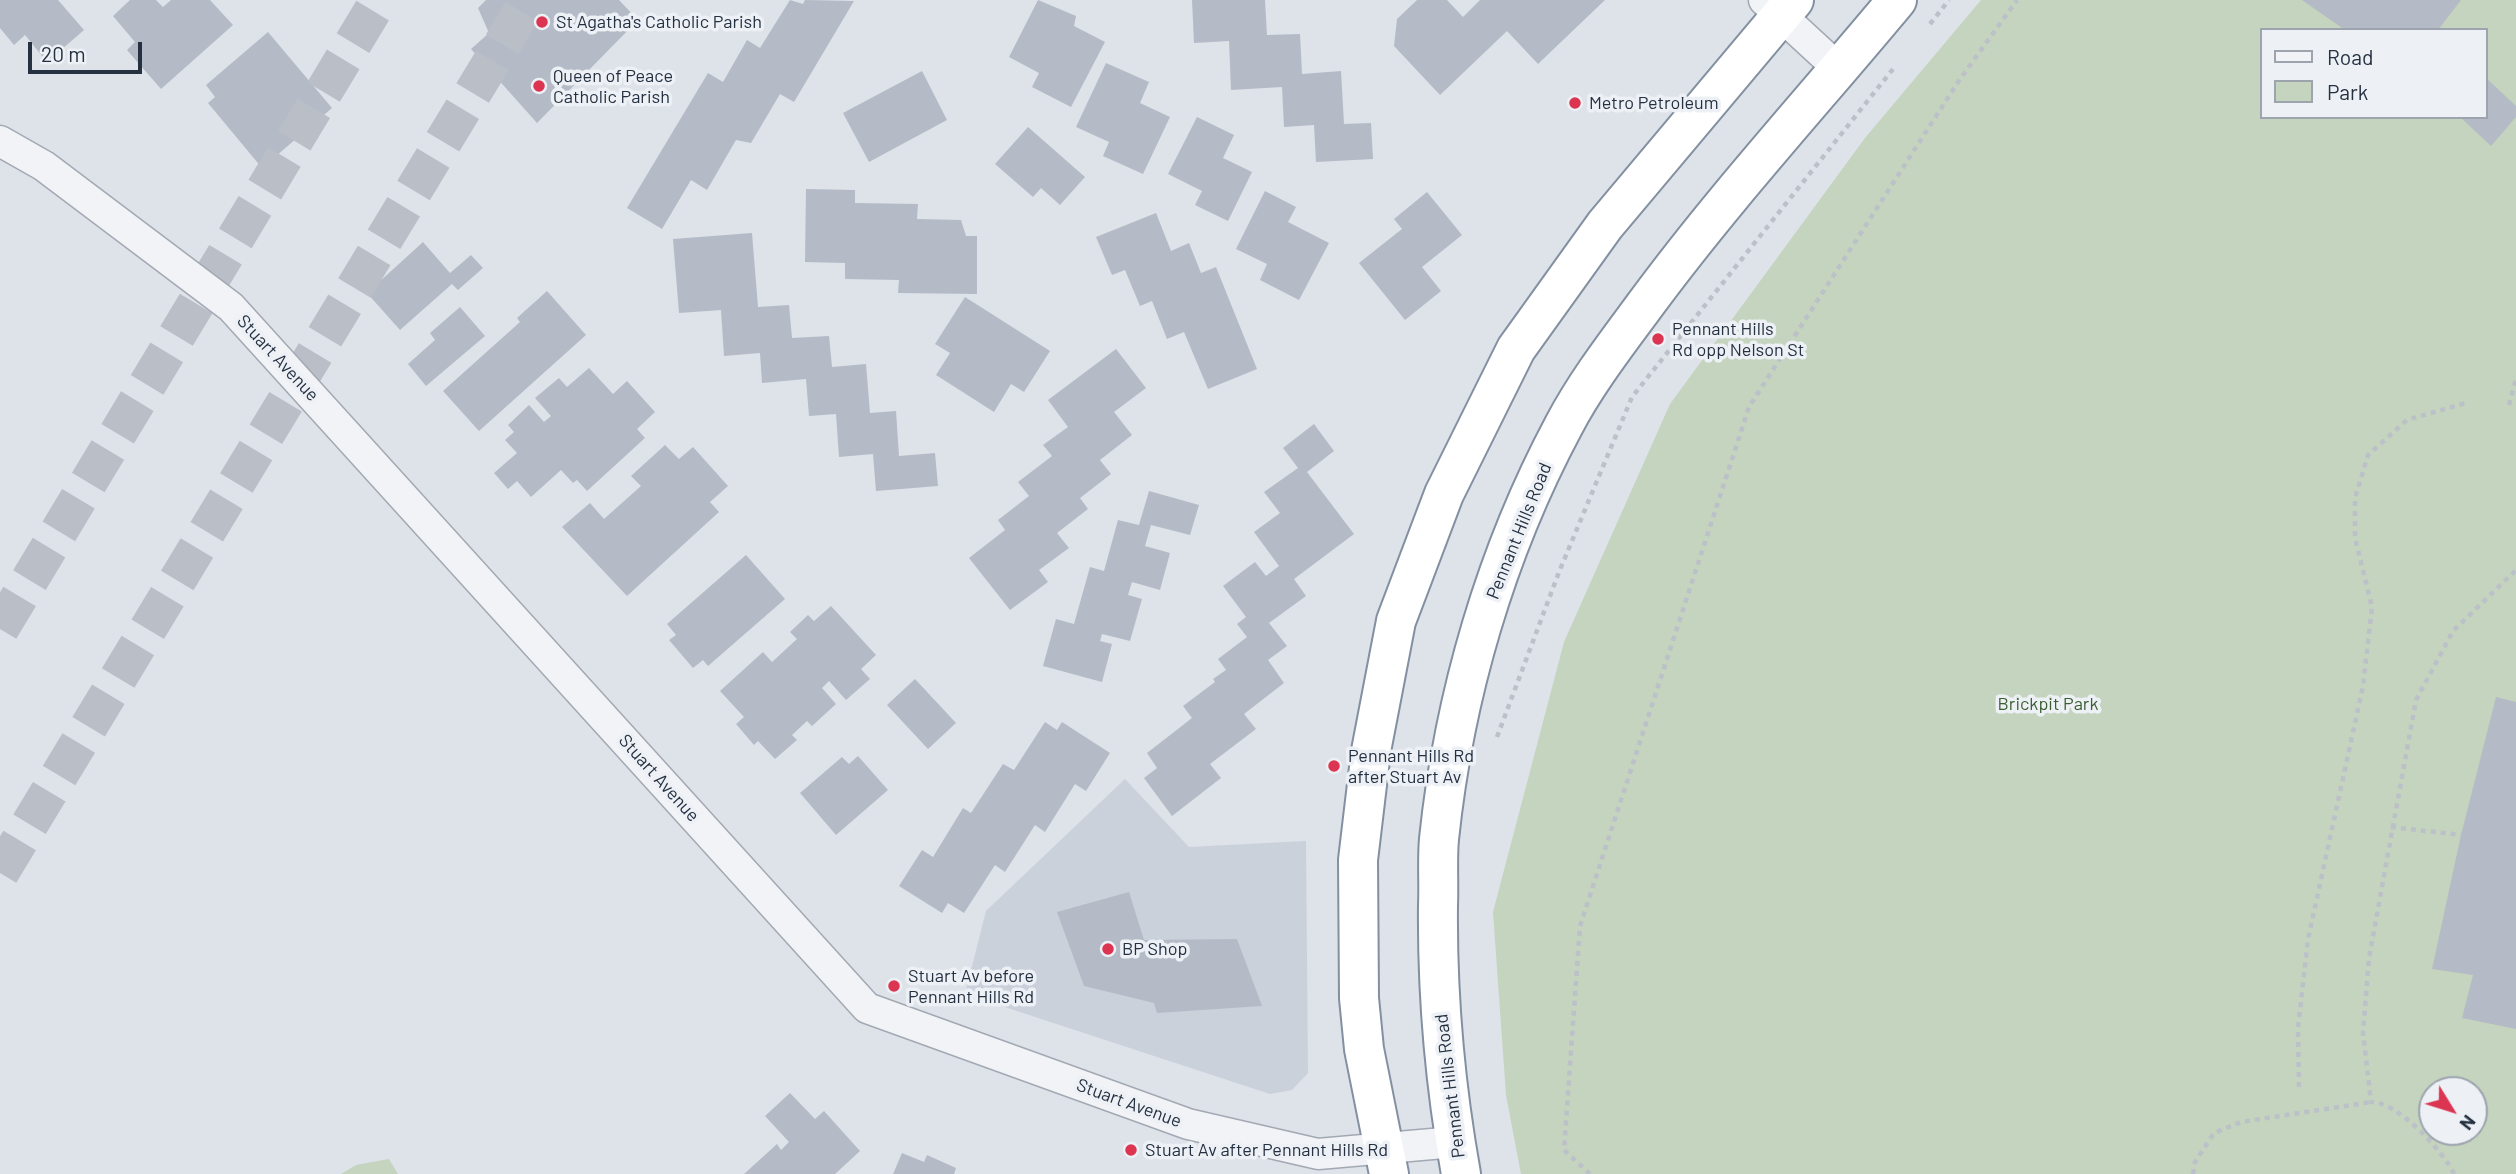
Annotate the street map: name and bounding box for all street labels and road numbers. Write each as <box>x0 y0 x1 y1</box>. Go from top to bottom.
street label: Stuart Avenue <box>233 310 323 406</box>
street label: Pennant Hills Road <box>1482 460 1556 602</box>
street label: Stuart Avenue <box>614 730 704 826</box>
street label: Pennant Hills Road <box>1430 1013 1470 1159</box>
street label: Stuart Avenue <box>1074 1074 1184 1132</box>

